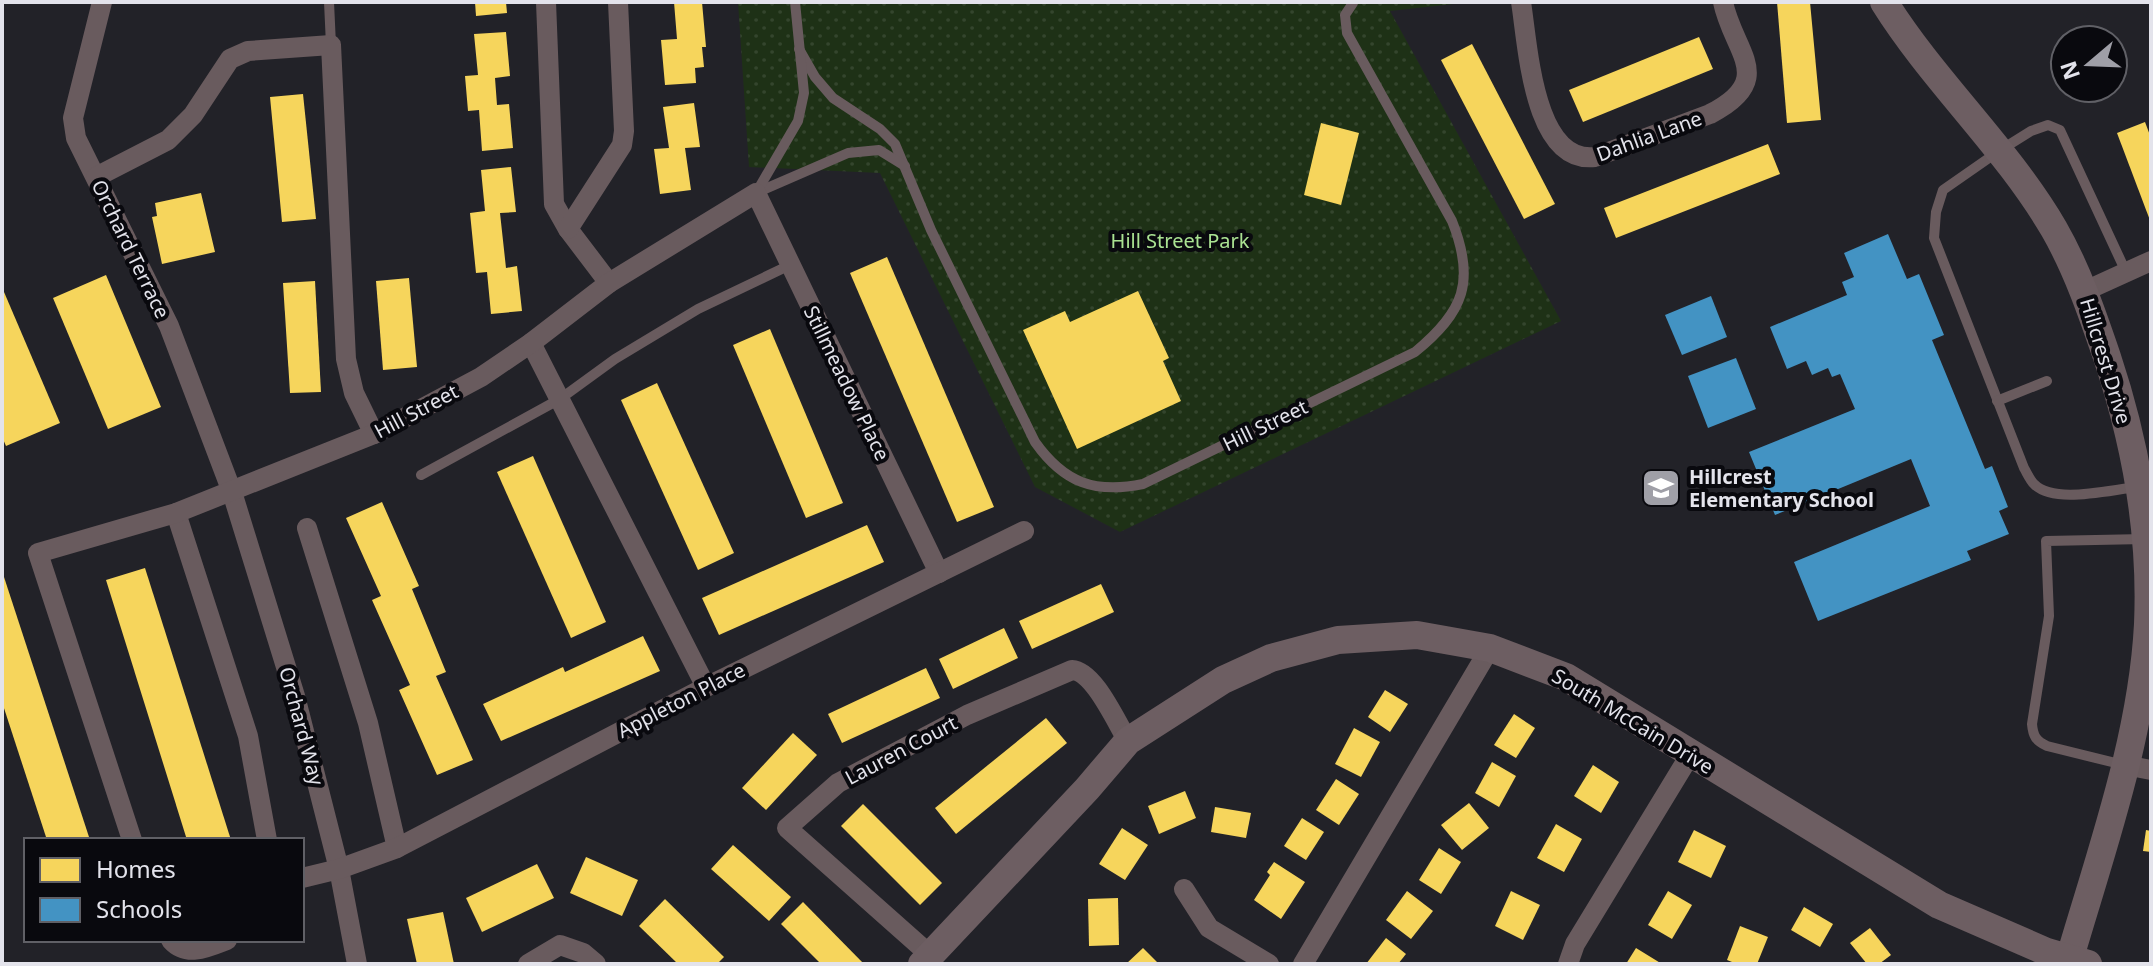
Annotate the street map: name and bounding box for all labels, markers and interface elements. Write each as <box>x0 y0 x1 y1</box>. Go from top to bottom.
north arrow <box>2049 24 2129 104</box>
text: N <box>2052 57 2086 84</box>
street label: Dahlia Lane <box>1593 104 1705 168</box>
street label: Orchard Terrace <box>86 175 176 323</box>
park label: Hill Street Park <box>1111 227 1250 254</box>
street label: Hillcrest Drive <box>2074 295 2138 427</box>
street label: Stillmeadow Place <box>798 301 896 465</box>
street label: Hill Street <box>369 378 463 444</box>
street label: Hill Street <box>1218 393 1312 457</box>
place label: Hillcrest Elementary School <box>1689 463 1874 513</box>
school or university icon: Hillcrest Elementary School <box>1640 467 1682 509</box>
street label: Appleton Place <box>612 656 750 744</box>
street label: South McCain Drive <box>1547 662 1719 780</box>
street label: Orchard Way <box>273 664 331 789</box>
street label: Lauren Court <box>840 709 962 791</box>
legend <box>24 838 304 942</box>
text: Homes <box>96 852 176 885</box>
text: Schools <box>96 892 182 925</box>

